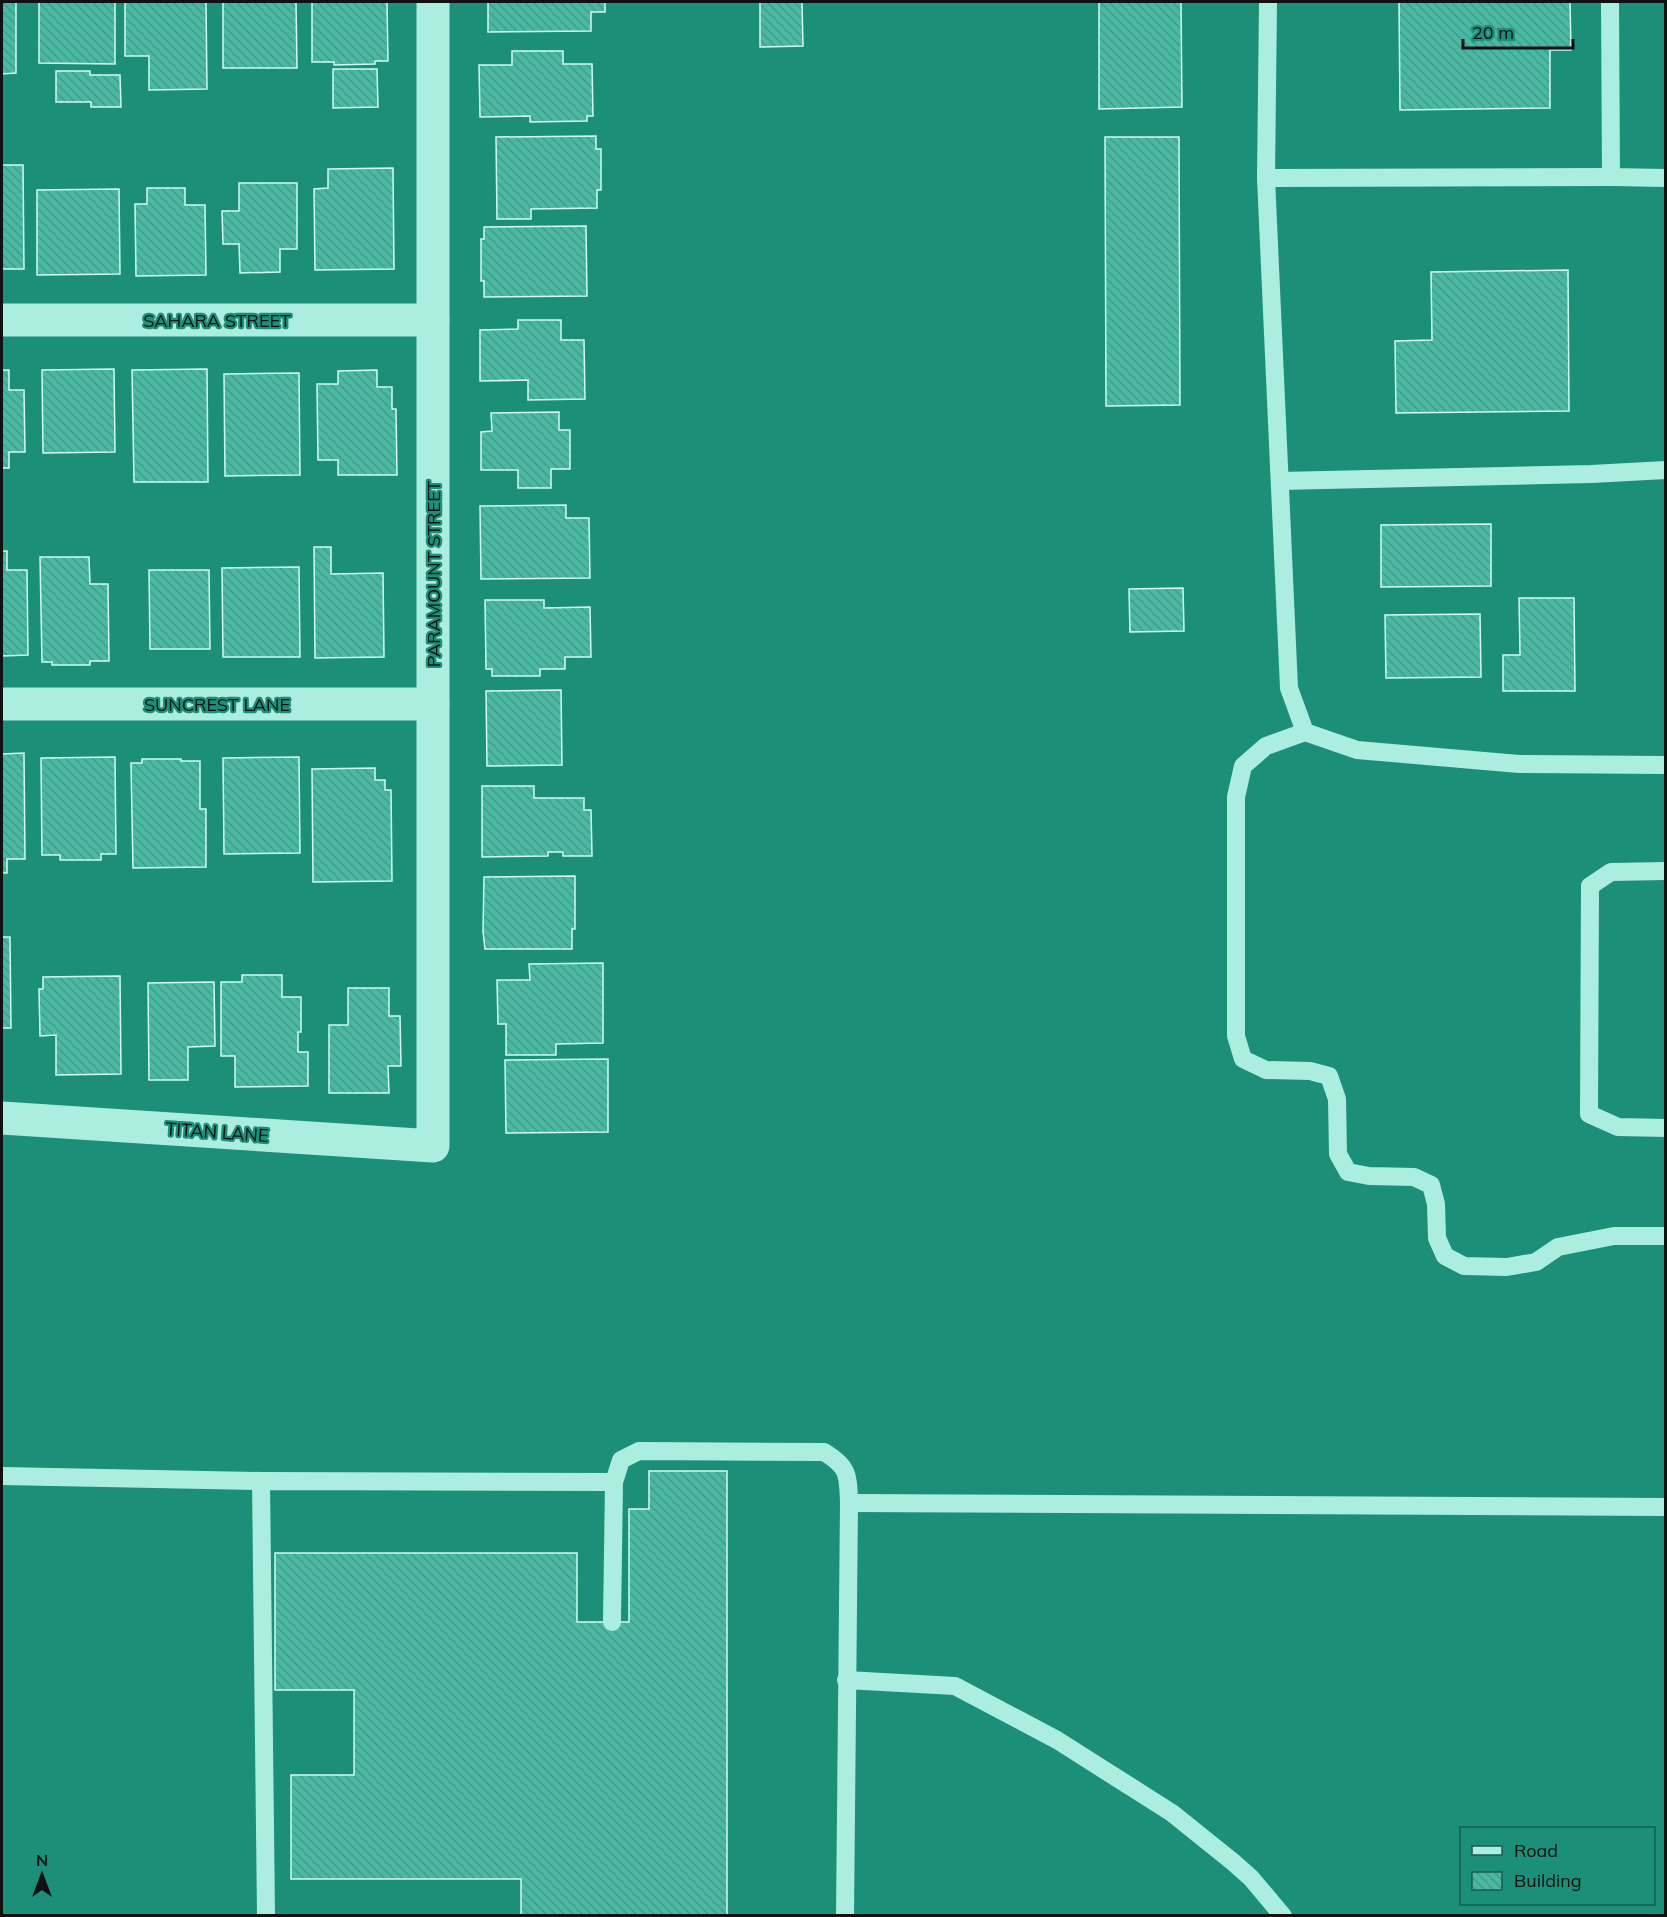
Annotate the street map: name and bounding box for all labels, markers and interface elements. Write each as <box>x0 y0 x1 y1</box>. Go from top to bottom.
scale bar <box>1463 12 1572 50</box>
text: 20 m <box>1472 21 1514 44</box>
street label: SAHARA STREET <box>143 309 291 332</box>
street label: PARAMOUNT STREET <box>422 481 445 667</box>
street label: SUNCREST LANE <box>144 693 290 716</box>
street label: TITAN LANE <box>165 1117 269 1147</box>
legend <box>1460 1827 1655 1905</box>
text: Road <box>1514 1839 1558 1862</box>
north arrow <box>12 1845 72 1905</box>
text: N <box>36 1850 48 1870</box>
text: Building <box>1514 1869 1582 1892</box>

